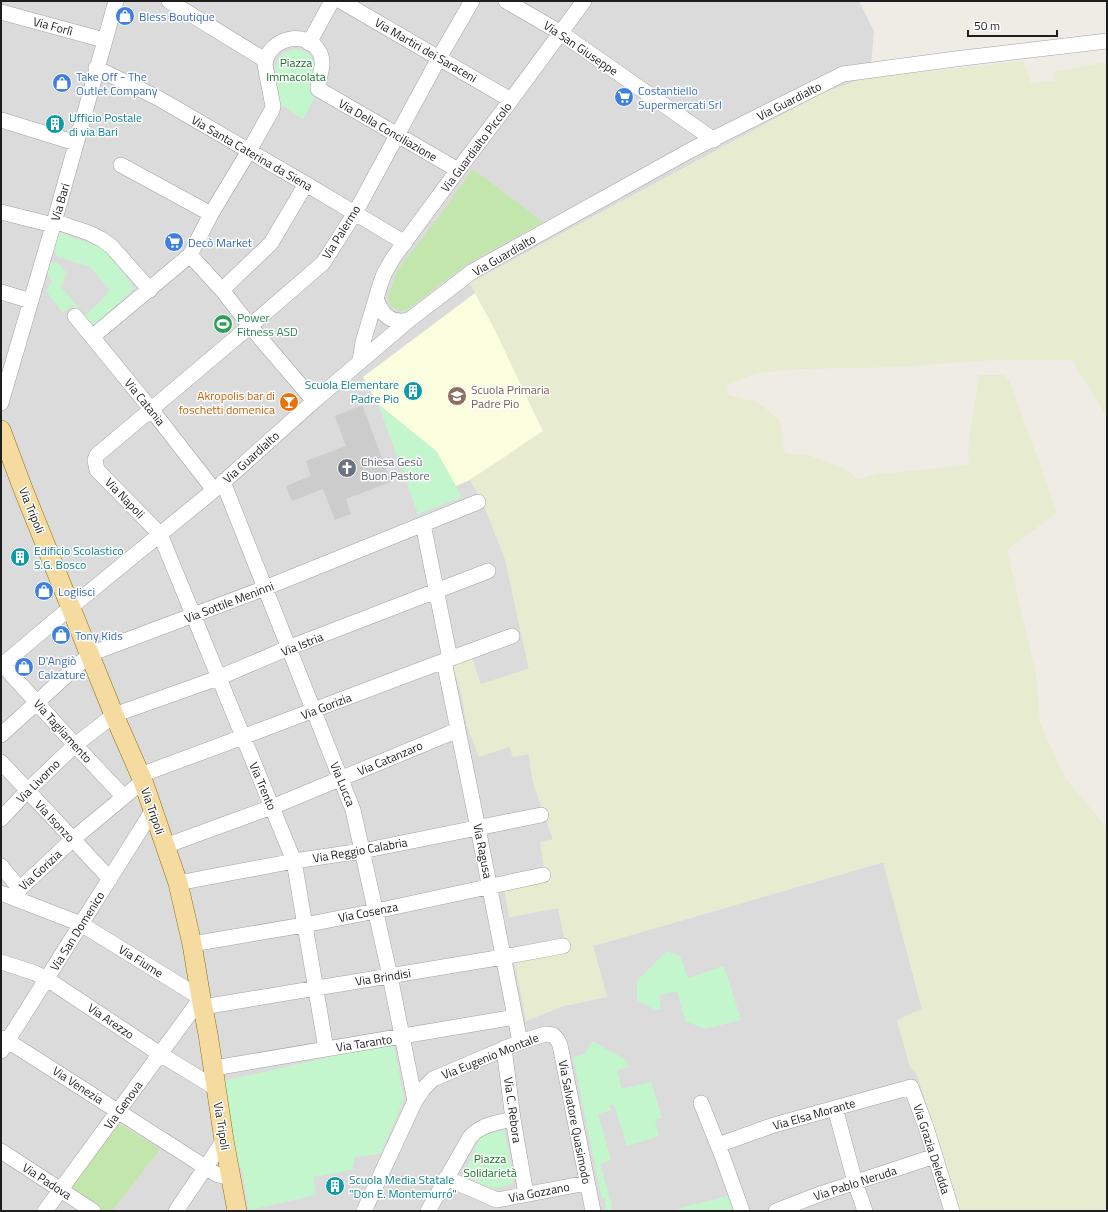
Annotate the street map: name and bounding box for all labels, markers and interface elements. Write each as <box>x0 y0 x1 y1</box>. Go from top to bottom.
shop icon: Bless Boutique <box>114 5 136 27</box>
place label: Bless Boutique <box>139 7 215 26</box>
street label: Via Forlì <box>31 12 75 40</box>
scale bar <box>968 12 1057 38</box>
street label: Via Martiri dei Saraceni <box>371 13 481 87</box>
street label: Via San Giuseppe <box>540 16 622 80</box>
text: 50 m <box>974 16 1000 35</box>
park label: Piazza Immacolata <box>266 53 326 86</box>
place label: Take Off - The Outlet Company <box>76 67 158 100</box>
shop icon: Take Off - The Outlet Company <box>51 72 73 94</box>
street label: Via Guardialto <box>753 77 825 125</box>
place label: Costantiello Supermercati Srl <box>638 81 722 114</box>
supermarket icon: Costantiello Supermercati Srl <box>613 86 635 108</box>
street label: Via Della Conciliazione <box>335 94 441 166</box>
street label: Via Guardialto Piccolo <box>436 98 516 196</box>
place label: Ufficio Postale di via Bari <box>69 108 142 141</box>
street label: Via Santa Caterina da Siena <box>188 110 316 196</box>
building icon: Ufficio Postale di via Bari <box>44 113 66 135</box>
street label: Via Bari <box>46 181 74 223</box>
street label: Via Palermo <box>317 201 365 263</box>
street label: Via Guardialto <box>469 229 539 281</box>
supermarket icon: Decò Market <box>163 231 185 253</box>
place label: Decò Market <box>188 233 253 252</box>
place label: Power Fitness ASD <box>237 308 298 341</box>
sports icon: Power Fitness ASD <box>212 313 234 335</box>
street label: Via Catania <box>120 374 170 430</box>
place label: Scuola Elementare Padre Pio <box>305 375 399 408</box>
building icon: Scuola Elementare Padre Pio <box>402 380 424 402</box>
place label: Scuola Primaria Padre Pio <box>471 380 550 413</box>
school or university icon: Scuola Primaria Padre Pio <box>446 385 468 407</box>
place label: Akropolis bar di foschetti domenica <box>179 386 275 419</box>
bar icon: Akropolis bar di foschetti domenica <box>278 391 300 413</box>
street label: Via Guardialto <box>218 426 284 488</box>
place label: Chiesa Gesù Buon Pastore <box>361 452 429 485</box>
church icon: Chiesa Gesù Buon Pastore <box>336 457 358 479</box>
street label: Via Napoli <box>101 473 149 523</box>
street label: Via Tripoli <box>14 484 50 536</box>
place label: Edificio Scolastico S.G. Bosco <box>34 541 124 574</box>
building icon: Edificio Scolastico S.G. Bosco <box>9 546 31 568</box>
street label: Via Sottile Meninni <box>182 576 276 628</box>
shop icon: Loglisci <box>33 580 55 602</box>
place label: Loglisci <box>58 582 95 601</box>
shop icon: Tony Kids <box>50 624 72 646</box>
place label: Tony Kids <box>75 626 123 645</box>
street label: Via Istria <box>278 627 326 661</box>
place label: D'Angiò Calzature <box>38 651 85 684</box>
shop icon: D'Angiò Calzature <box>13 656 35 678</box>
street label: Via Gorizia <box>298 688 354 724</box>
street label: Via Tagliamento <box>29 695 97 767</box>
street label: Via Catanzaro <box>354 736 426 780</box>
street label: Via Livorno <box>12 755 64 807</box>
street label: Via Trento <box>244 759 282 813</box>
street label: Via Lucca <box>325 759 361 809</box>
street label: Via Tripoli <box>136 785 170 837</box>
street label: Via Isonzo <box>31 796 79 846</box>
street label: Via Ragusa <box>468 822 498 880</box>
street label: Via Reggio Calabria <box>311 832 409 868</box>
street label: Via Gorizia <box>14 845 66 895</box>
street label: Via San Domenico <box>45 888 109 974</box>
street label: Via Cosenza <box>336 897 400 927</box>
street label: Via Fiume <box>115 940 167 982</box>
street label: Via Brindisi <box>354 963 412 991</box>
street label: Via Arezzo <box>84 998 138 1044</box>
street label: Via Eugenio Montale <box>439 1028 541 1084</box>
street label: Via Taranto <box>335 1029 393 1057</box>
street label: Via Salvatore Quasimodo <box>554 1058 596 1186</box>
street label: Via Venezia <box>49 1061 107 1109</box>
street label: Via C. Rebora <box>499 1076 527 1144</box>
street label: Via Genova <box>99 1077 147 1133</box>
street label: Via Elsa Morante <box>770 1093 858 1135</box>
street label: Via Tripoli <box>209 1101 235 1151</box>
street label: Via Grazia Deledda <box>908 1101 956 1197</box>
park label: Piazza Solidarietà <box>463 1149 517 1182</box>
street label: Via Padova <box>19 1158 75 1204</box>
street label: Via Pablo Neruda <box>811 1161 899 1205</box>
place label: Scuola Media Statale "Don E. Montemurro" <box>349 1170 457 1203</box>
building icon: Scuola Media Statale "Don E. Montemurro" <box>324 1175 346 1197</box>
street label: Via Gozzano <box>507 1177 571 1207</box>

